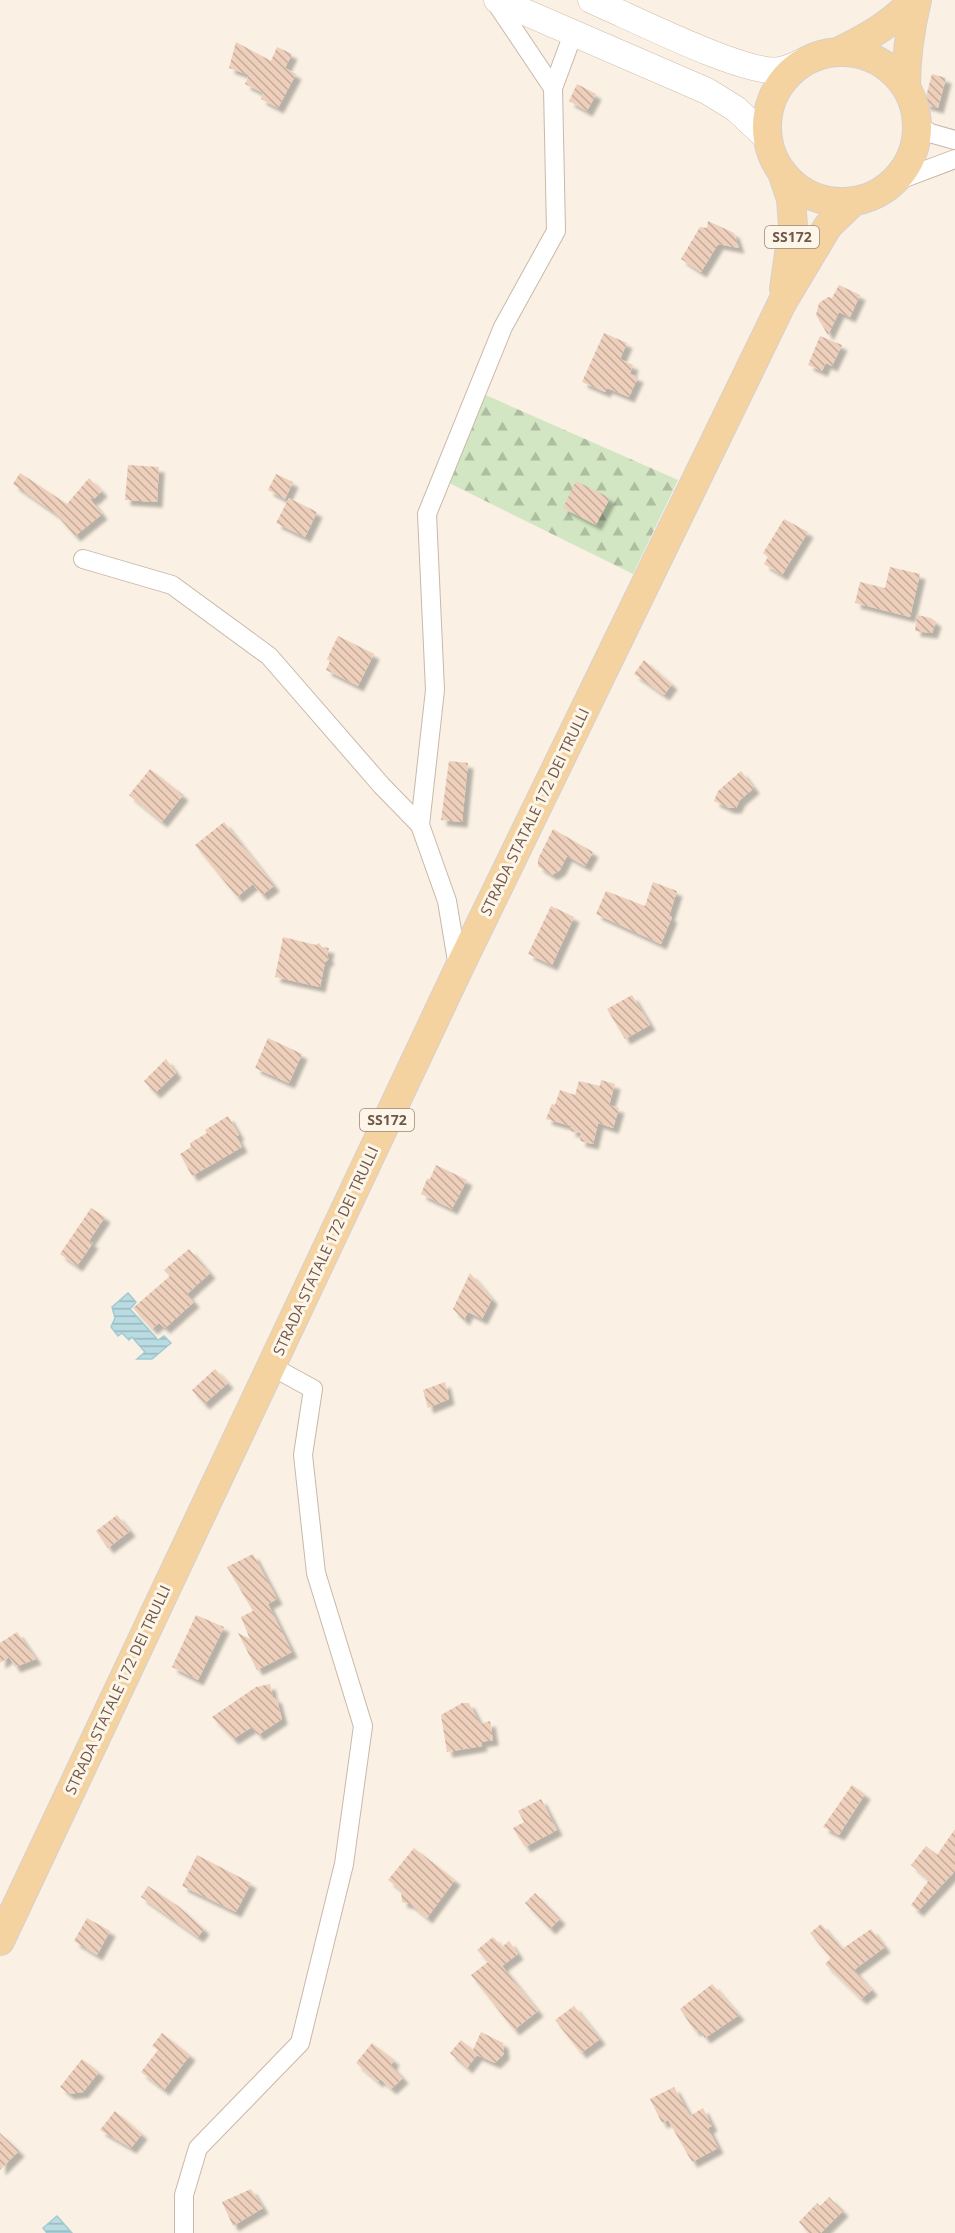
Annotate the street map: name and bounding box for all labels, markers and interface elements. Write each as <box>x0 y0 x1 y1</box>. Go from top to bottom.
road number: SS172 <box>765 226 819 248</box>
street label: STRADA STATALE 172 DEI TRULLI <box>475 704 593 919</box>
road number: SS172 <box>360 1109 414 1131</box>
street label: STRADA STATALE 172 DEI TRULLI <box>268 1143 382 1358</box>
street label: STRADA STATALE 172 DEI TRULLI <box>60 1582 174 1797</box>

